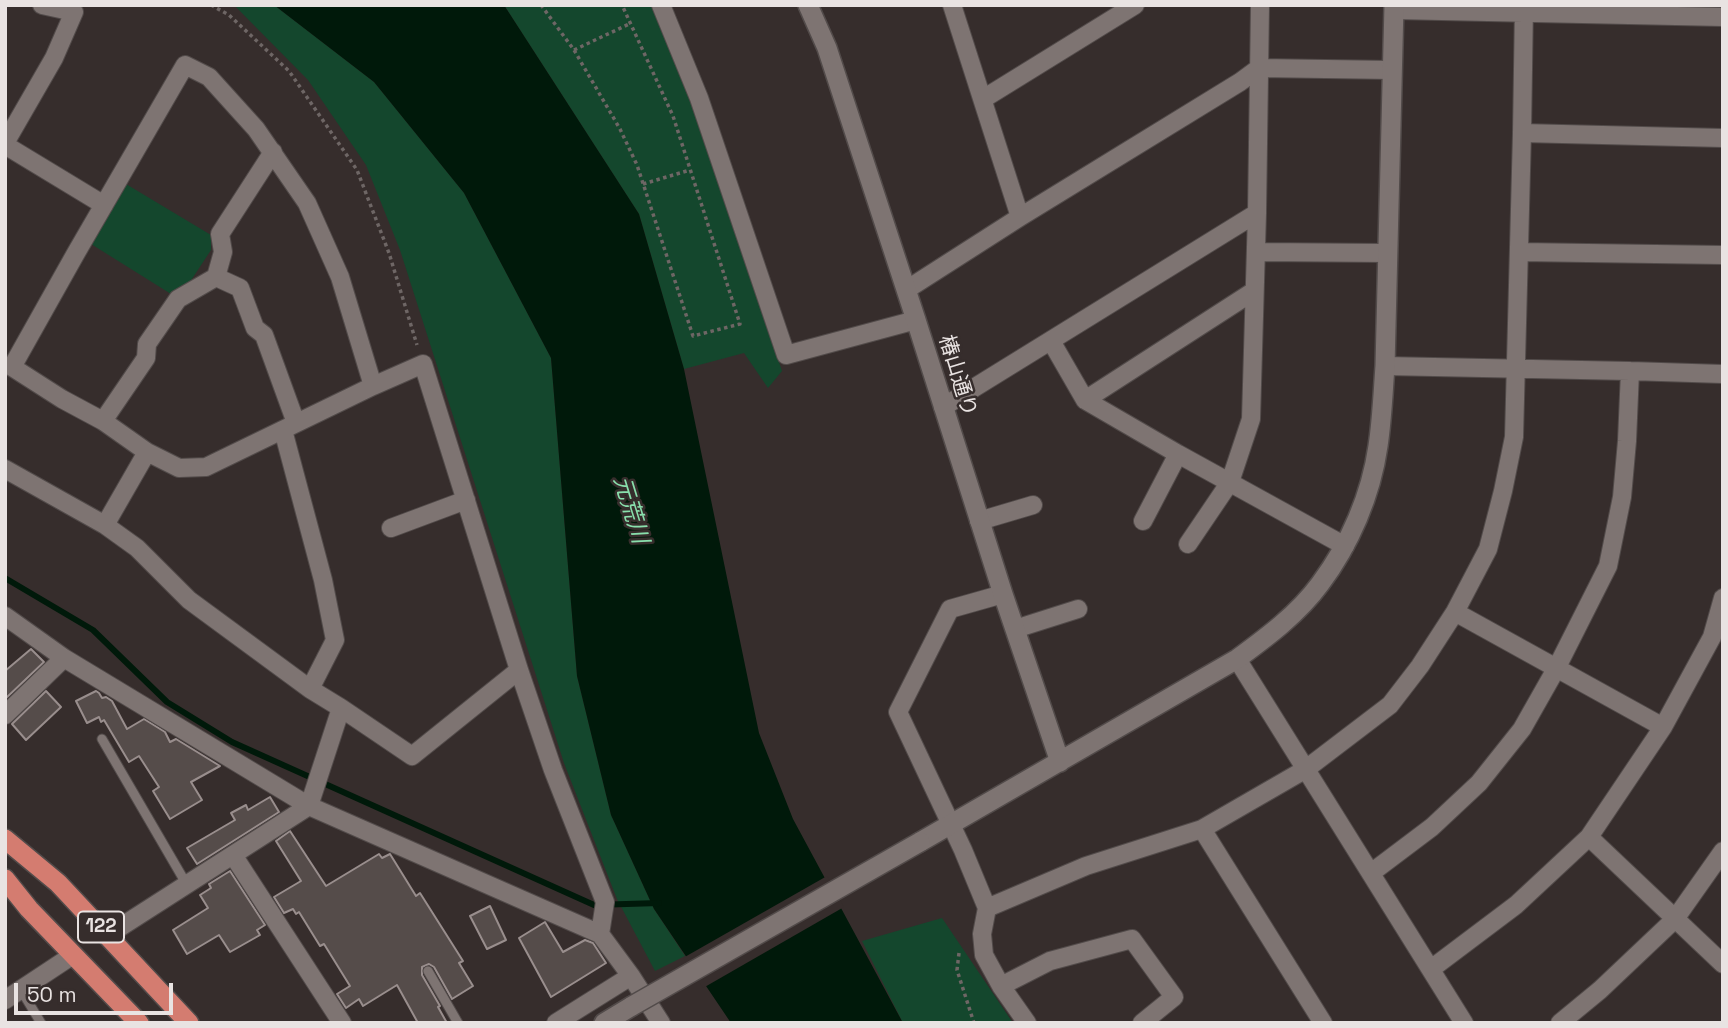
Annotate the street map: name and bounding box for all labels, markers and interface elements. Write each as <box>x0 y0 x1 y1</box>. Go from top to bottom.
street label: 椿山通り <box>933 332 981 420</box>
water label: 元荒川 <box>607 473 653 547</box>
road number: 122 <box>78 911 124 942</box>
scale bar <box>18 968 177 1012</box>
text: 50 m <box>27 981 77 1008</box>

